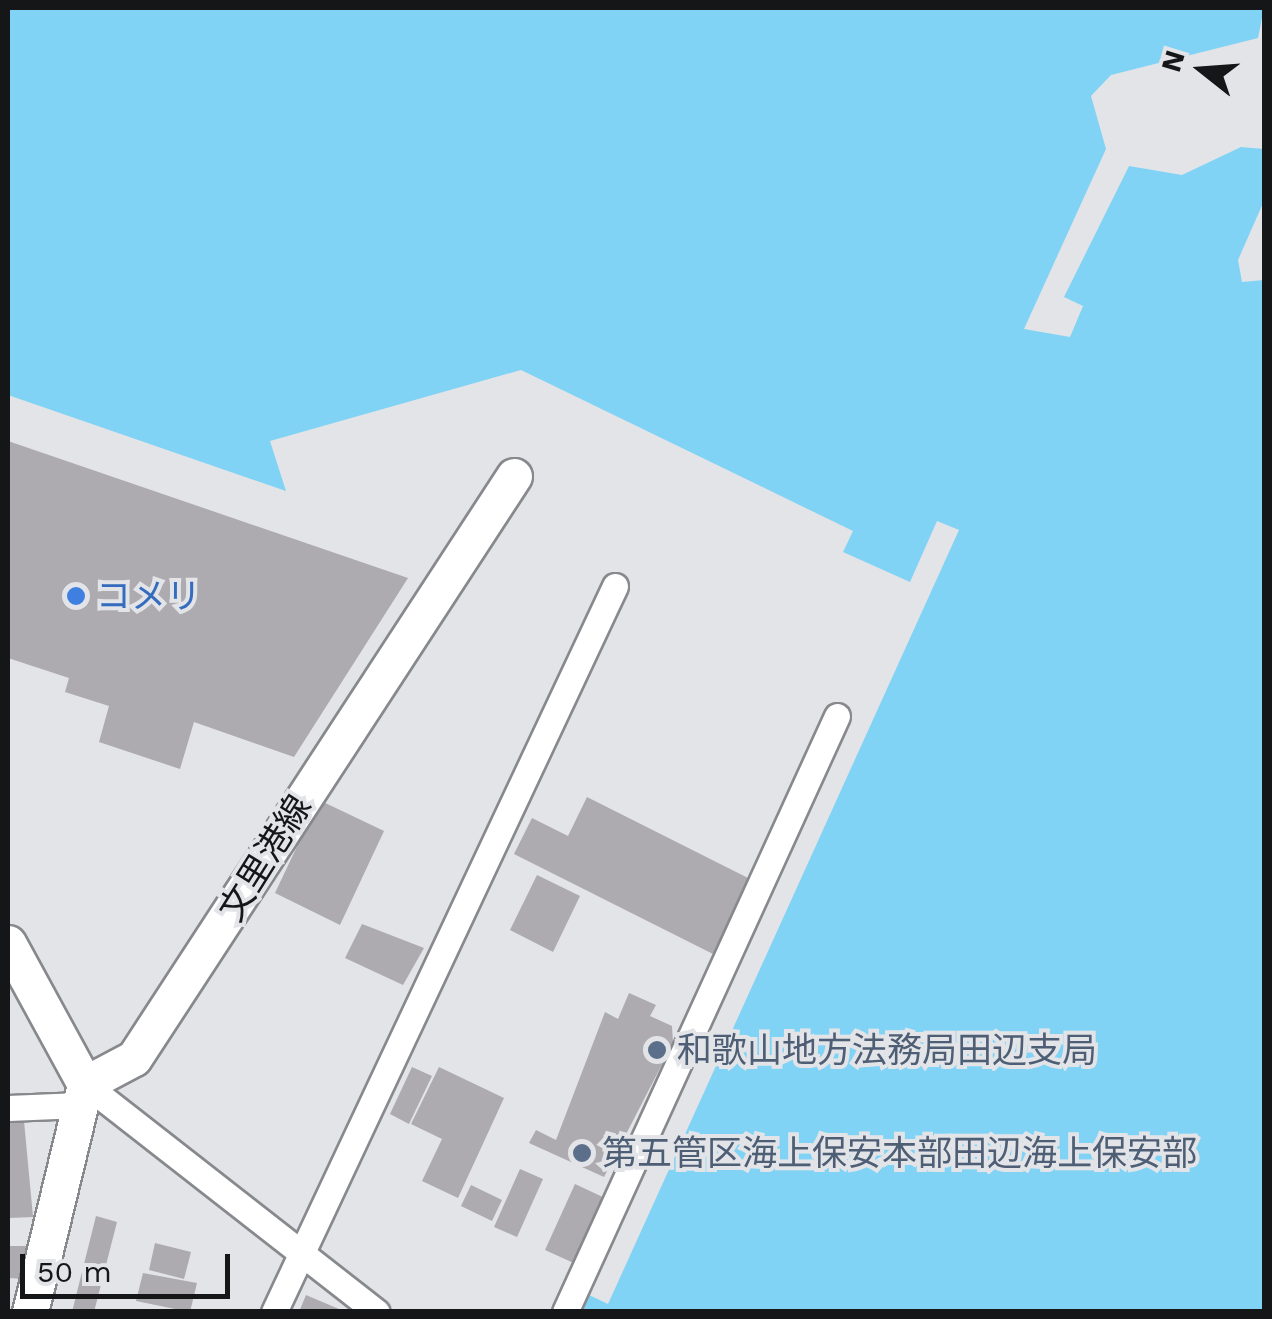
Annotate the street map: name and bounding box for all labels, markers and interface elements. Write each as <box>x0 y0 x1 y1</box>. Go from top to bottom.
north arrow <box>1152 20 1252 120</box>
text: N <box>1154 46 1192 76</box>
place label: コメリ <box>96 575 201 617</box>
marker: コメリ <box>65 585 87 607</box>
street label: 文里港線 <box>210 788 320 928</box>
place label: 和歌山地方法務局田辺支局 <box>677 1029 1097 1071</box>
marker: 和歌山地方法務局田辺支局 <box>646 1039 668 1061</box>
place label: 第五管区海上保安本部田辺海上保安部 <box>602 1132 1197 1174</box>
marker: 第五管区海上保安本部田辺海上保安部 <box>571 1142 593 1164</box>
scale bar <box>25 1234 235 1296</box>
text: 50 m <box>37 1254 112 1289</box>

